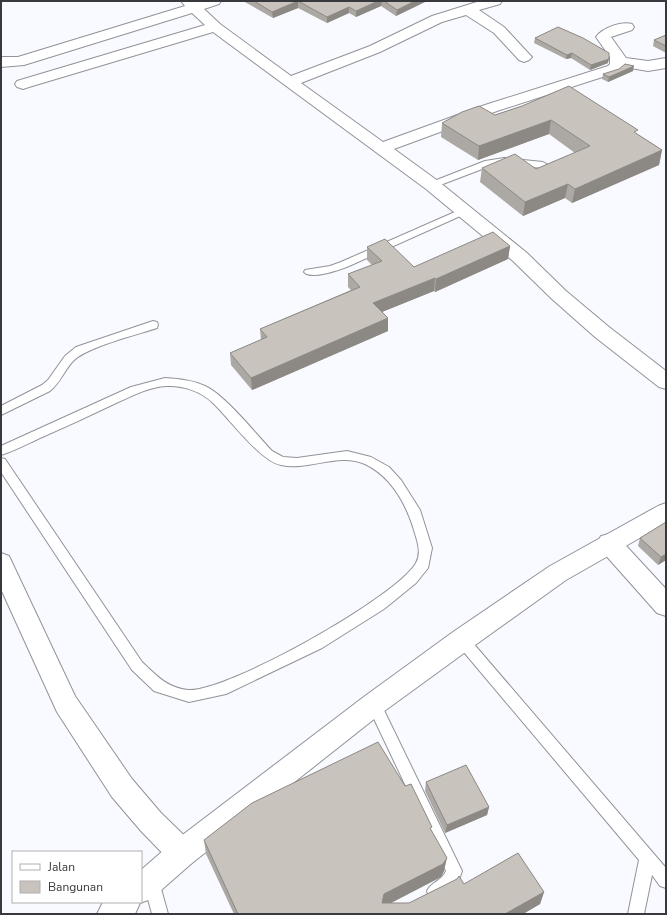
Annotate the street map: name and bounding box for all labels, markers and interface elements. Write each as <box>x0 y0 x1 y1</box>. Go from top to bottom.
legend <box>12 851 142 903</box>
text: Jalan <box>47 859 75 875</box>
text: Bangunan <box>48 879 103 895</box>

